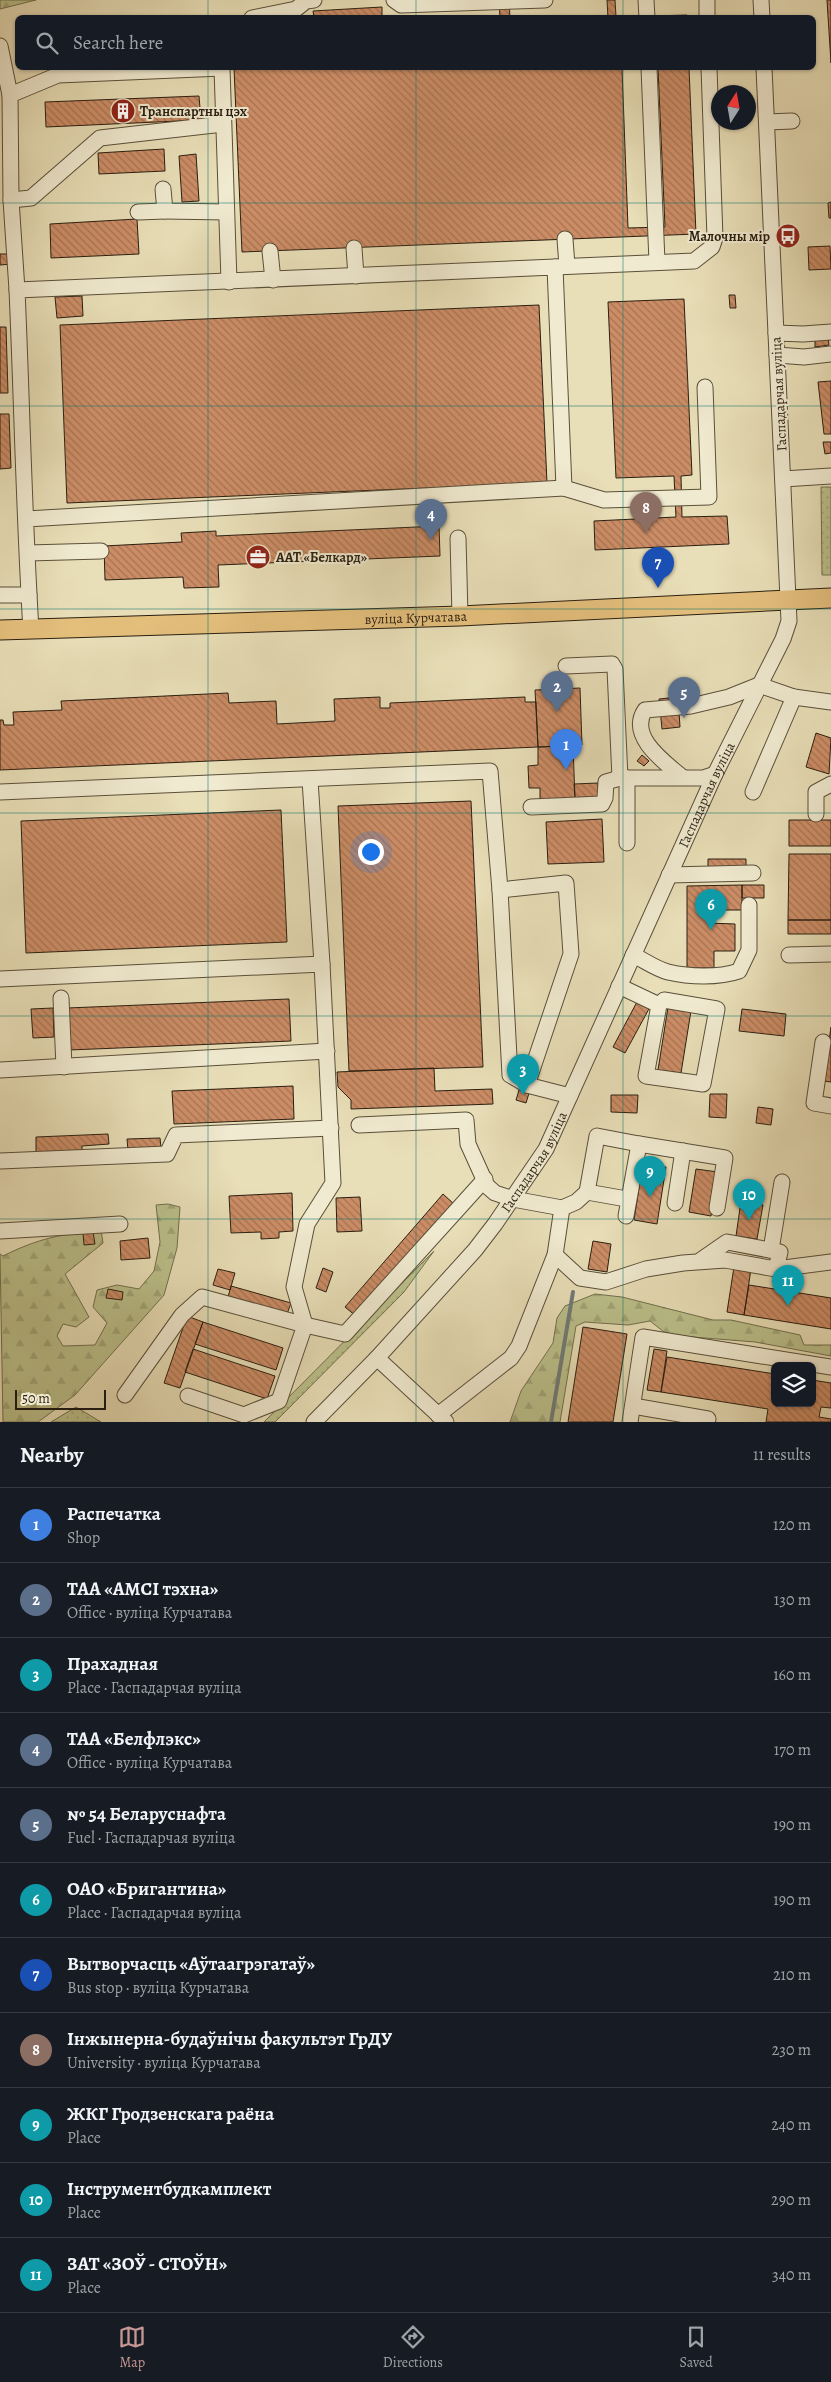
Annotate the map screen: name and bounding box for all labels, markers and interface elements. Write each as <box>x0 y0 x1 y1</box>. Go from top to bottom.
search box <box>15 15 816 70</box>
icon: search <box>33 29 61 57</box>
text: Search here <box>73 30 163 56</box>
north arrow <box>711 85 756 130</box>
building icon: Транспартны цэх <box>110 98 136 124</box>
place label: Транспартны цэх <box>140 102 248 121</box>
bus stop icon: Малочны мір <box>775 223 801 249</box>
place label: Малочны мір <box>689 227 771 246</box>
street label: Гаспадарчая вуліца <box>766 336 791 452</box>
pin: 8 <box>630 492 662 533</box>
pin: 4 <box>415 499 447 540</box>
office icon: ААТ «Белкард» <box>245 544 271 570</box>
pin: 7 <box>642 547 674 588</box>
place label: ААТ «Белкард» <box>275 548 367 567</box>
street label: вуліца Курчатава <box>364 606 468 628</box>
pin: 2 <box>541 671 573 712</box>
pin: 5 <box>668 677 700 718</box>
pin: 1 <box>550 729 582 770</box>
street label: Гаспадарчая вуліца <box>674 738 739 851</box>
your location <box>358 839 384 865</box>
pin: 6 <box>695 889 727 930</box>
pin: 3 <box>507 1054 539 1095</box>
street label: Гаспадарчая вуліца <box>496 1108 571 1216</box>
pin: 9 <box>634 1156 666 1197</box>
pin: 10 <box>733 1179 765 1220</box>
pin: 11 <box>772 1265 804 1306</box>
map controls <box>771 1362 816 1407</box>
button: layers <box>771 1362 816 1407</box>
scale bar <box>15 1387 106 1410</box>
text: 50 m <box>22 1389 50 1408</box>
text: Nearby <box>20 1441 83 1469</box>
text: 11 results <box>753 1444 811 1466</box>
text: Распечатка <box>67 1501 161 1527</box>
text: 1 <box>33 1514 39 1536</box>
text: 120 m <box>773 1514 811 1536</box>
text: Shop <box>67 1527 100 1549</box>
text: ТАА «АМСІ тэхна» <box>67 1576 218 1602</box>
text: 2 <box>32 1589 40 1611</box>
text: 130 m <box>774 1589 811 1611</box>
text: Office · вуліца Курчатава <box>67 1602 232 1624</box>
text: Прахадная <box>67 1651 158 1677</box>
text: 3 <box>33 1664 39 1686</box>
text: 160 m <box>773 1664 811 1686</box>
text: Place · Гаспадарчая вуліца <box>67 1677 241 1699</box>
text: ТАА «Белфлэкс» <box>67 1726 201 1752</box>
text: 4 <box>32 1739 40 1761</box>
text: 170 m <box>774 1739 811 1761</box>
text: Office · вуліца Курчатава <box>67 1752 232 1774</box>
text: № 54 Беларуснафта <box>67 1801 226 1827</box>
text: 5 <box>33 1814 39 1836</box>
text: 190 m <box>773 1814 811 1836</box>
text: Fuel · Гаспадарчая вуліца <box>67 1827 235 1849</box>
text: ОАО «Бригантина» <box>67 1876 226 1902</box>
text: 6 <box>32 1889 40 1911</box>
text: 190 m <box>773 1889 811 1911</box>
text: Place · Гаспадарчая вуліца <box>67 1902 241 1924</box>
text: Вытворчасць «Аўтаагрэгатаў» <box>67 1951 315 1977</box>
text: 7 <box>33 1964 39 1986</box>
text: 210 m <box>773 1964 811 1986</box>
text: Bus stop · вуліца Курчатава <box>67 1977 249 1999</box>
text: Інжынерна-будаўнічы факультэт ГрДУ <box>67 2026 392 2052</box>
text: 8 <box>32 2039 40 2061</box>
text: 230 m <box>772 2039 811 2061</box>
text: University · вуліца Курчатава <box>67 2052 261 2074</box>
text: ЖКГ Гродзенскага раёна <box>67 2101 274 2127</box>
text: 9 <box>32 2114 40 2136</box>
text: 240 m <box>771 2114 811 2136</box>
text: Place <box>67 2127 101 2149</box>
text: Інструментбудкамплект <box>67 2176 271 2202</box>
text: 10 <box>29 2189 43 2211</box>
text: 290 m <box>771 2189 811 2211</box>
text: Place <box>67 2202 101 2224</box>
text: ЗАТ «ЗОЎ - СТОЎН» <box>67 2251 227 2277</box>
text: 11 <box>30 2264 42 2286</box>
text: 340 m <box>772 2264 811 2286</box>
text: Place <box>67 2277 101 2299</box>
tab: Map <box>118 2323 146 2372</box>
tab: Directions <box>383 2323 443 2372</box>
tab: Saved <box>680 2323 713 2372</box>

